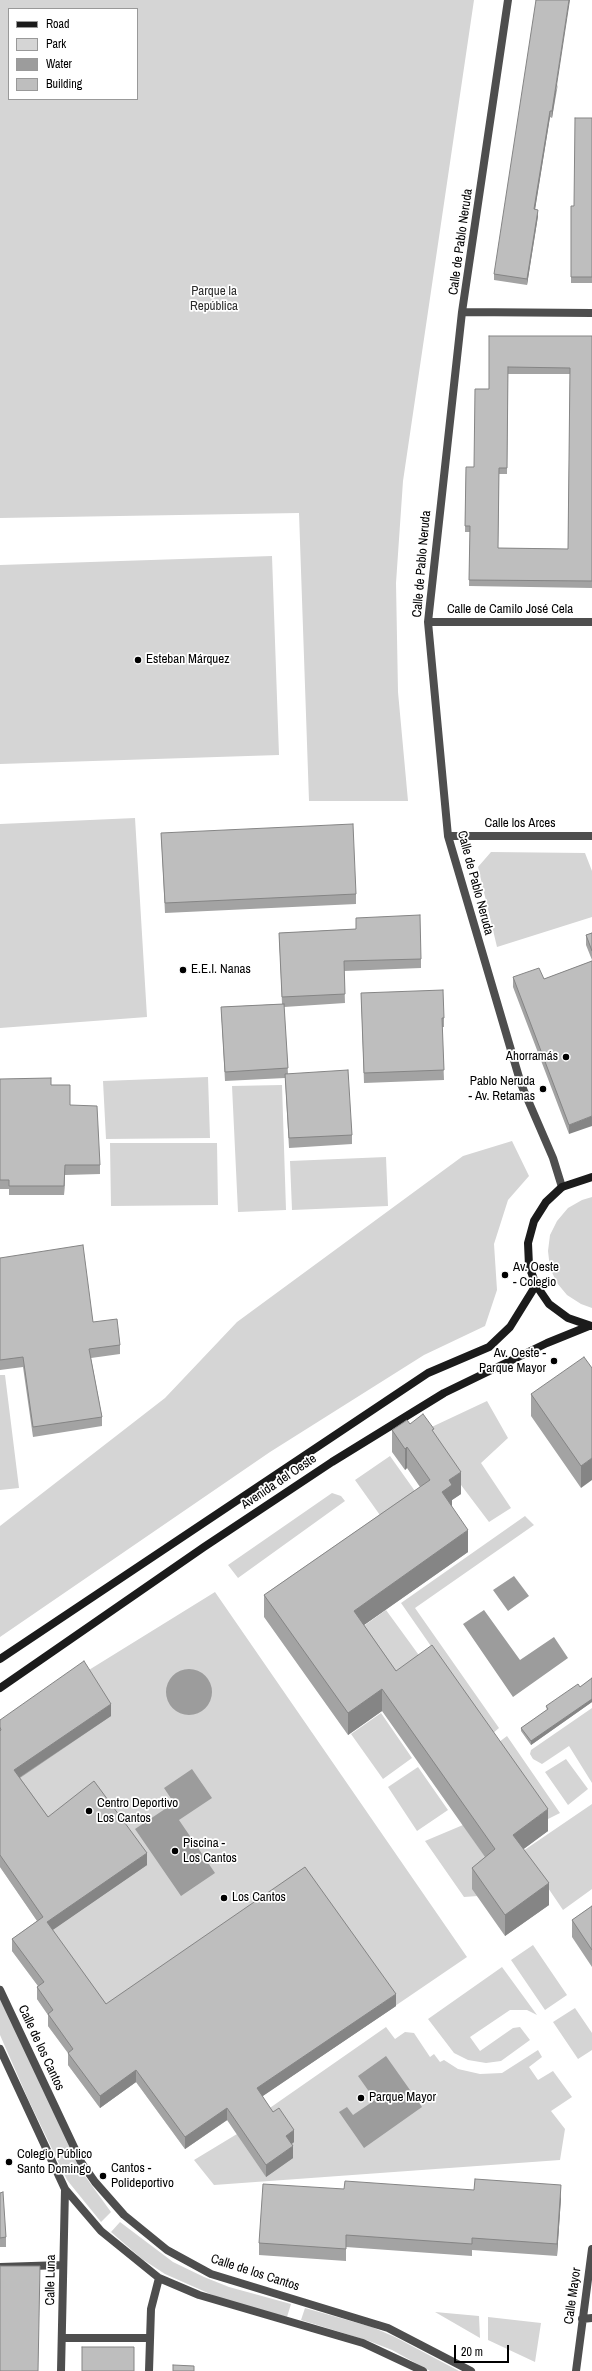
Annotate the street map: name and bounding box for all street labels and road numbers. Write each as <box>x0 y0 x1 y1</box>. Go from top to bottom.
street label: Calle de Pablo Neruda <box>446 188 476 296</box>
street label: Calle de Pablo Neruda <box>410 510 434 618</box>
street label: Calle de Camilo José Cela <box>447 602 573 618</box>
street label: Calle los Arces <box>484 816 556 832</box>
street label: Calle de Pablo Neruda <box>454 829 496 937</box>
street label: Avenida del Oeste <box>238 1451 320 1513</box>
street label: Calle de los Cantos <box>14 2003 68 2093</box>
street label: Calle de los Cantos <box>209 2251 301 2295</box>
street label: Calle Luna <box>43 2254 59 2306</box>
street label: Calle Mayor <box>561 2267 585 2325</box>

